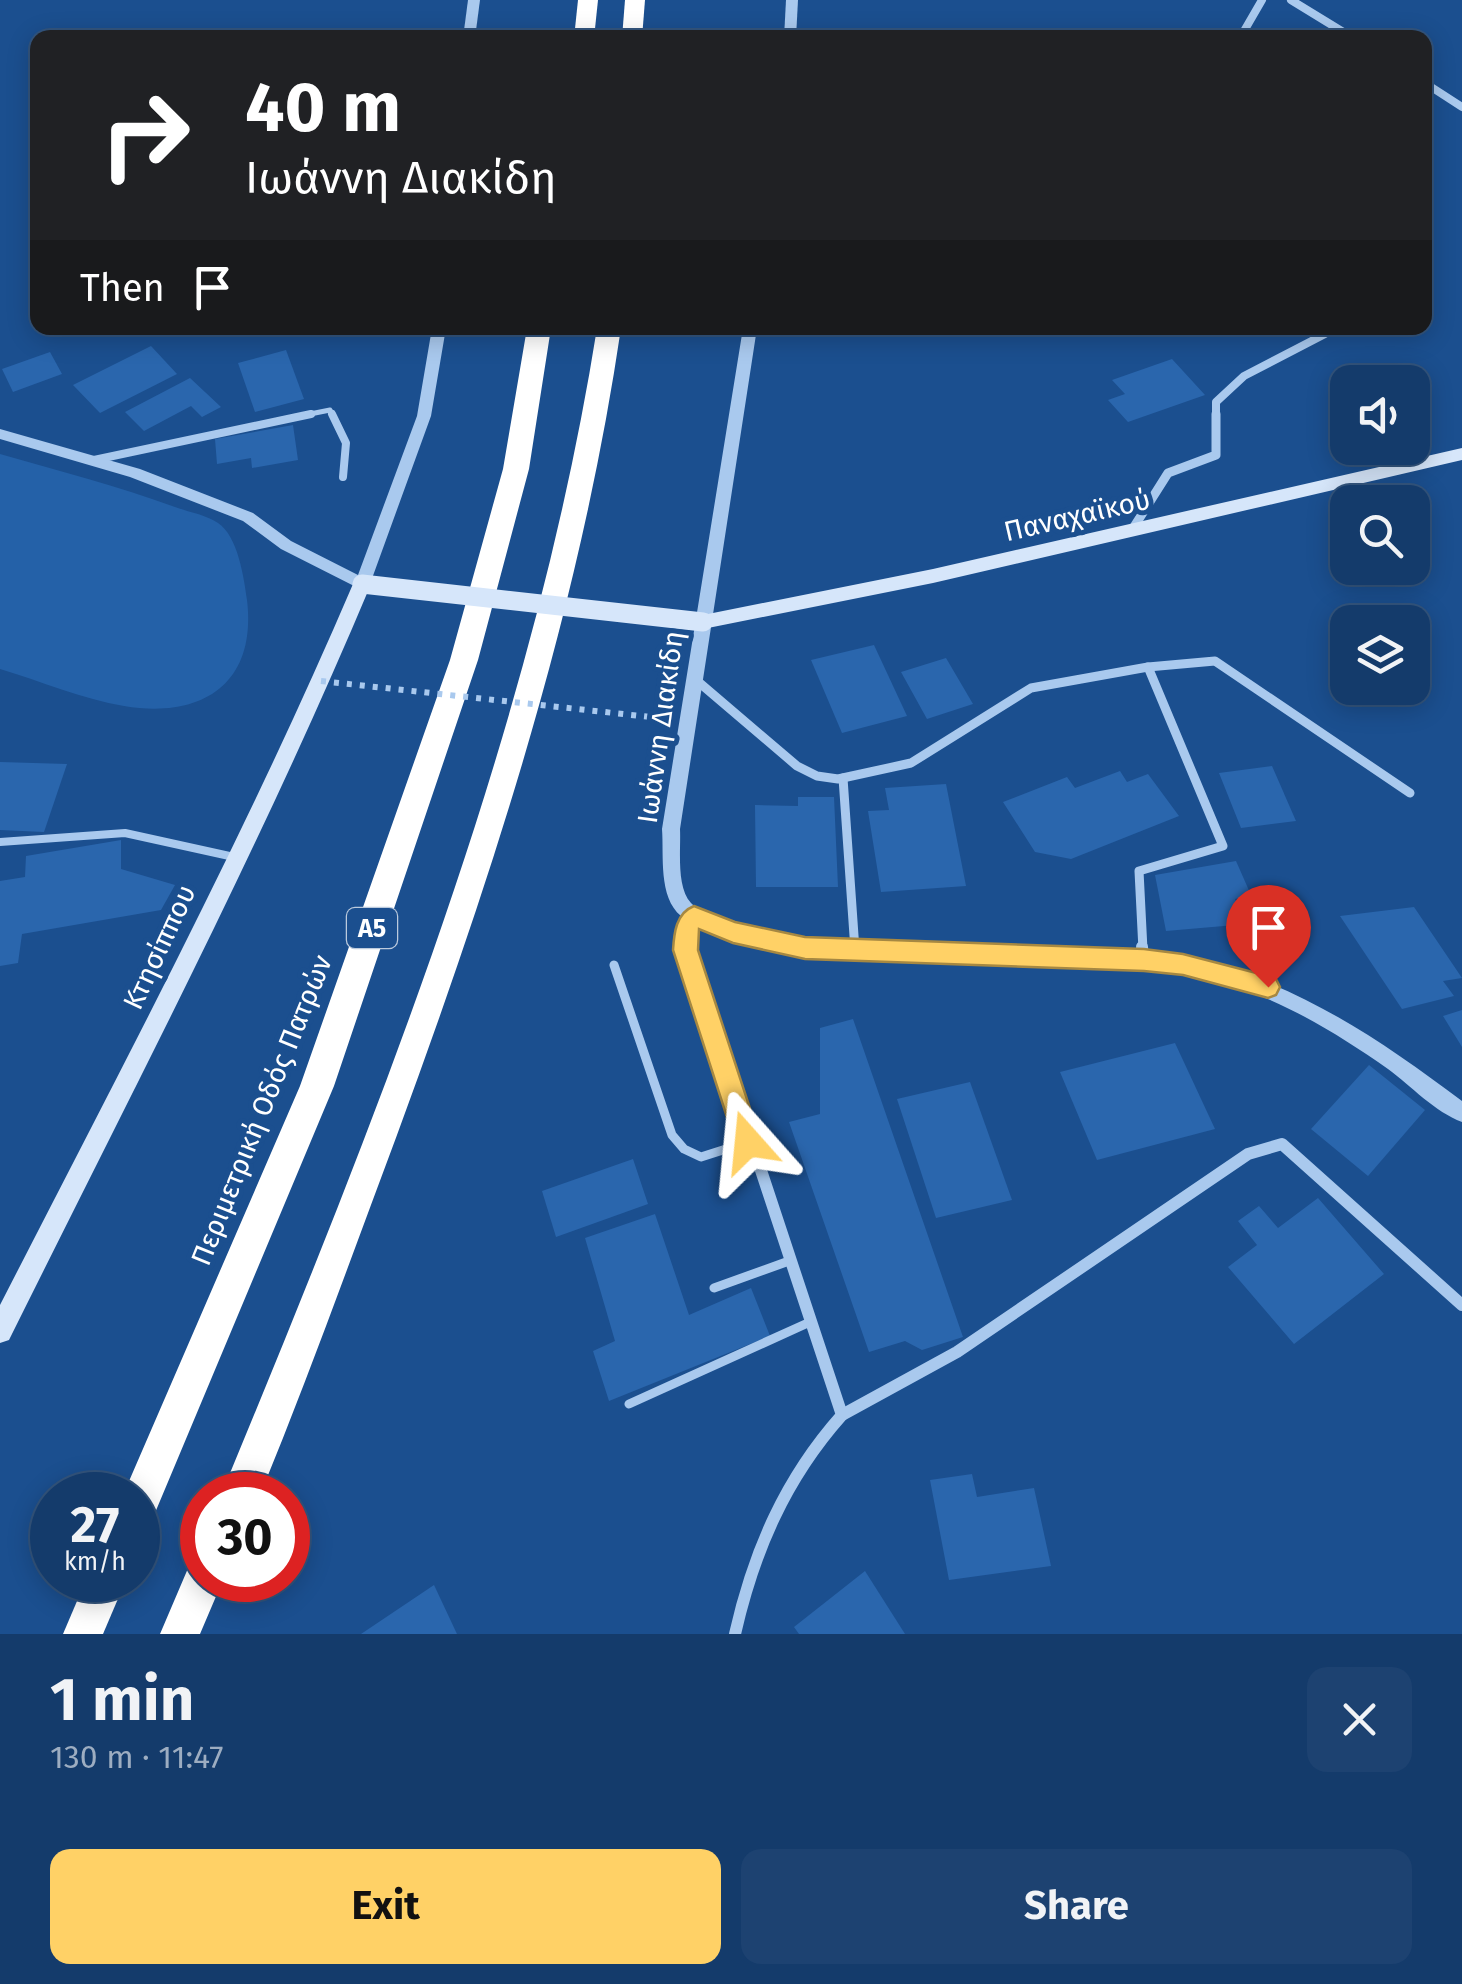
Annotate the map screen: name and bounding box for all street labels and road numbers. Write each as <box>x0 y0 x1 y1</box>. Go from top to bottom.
street label: Παναχαϊκού <box>1001 483 1154 548</box>
street label: Ιωάννη Διακίδη <box>631 629 690 825</box>
street label: Κτησίππου <box>116 880 203 1015</box>
road number: Α5 <box>347 908 397 948</box>
street label: Περιμετρική Οδός Πατρών <box>184 950 339 1270</box>

